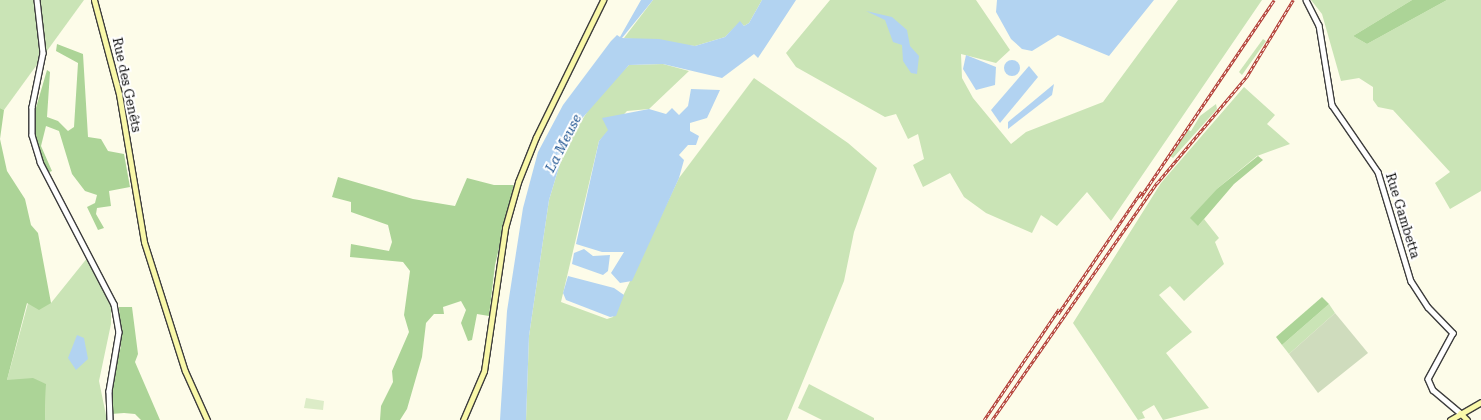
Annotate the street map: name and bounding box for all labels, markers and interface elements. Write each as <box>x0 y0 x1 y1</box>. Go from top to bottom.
street label: Rue des Genêts <box>108 36 144 134</box>
water label: La Meuse <box>541 111 585 175</box>
street label: Rue Gambetta <box>1382 171 1422 261</box>

